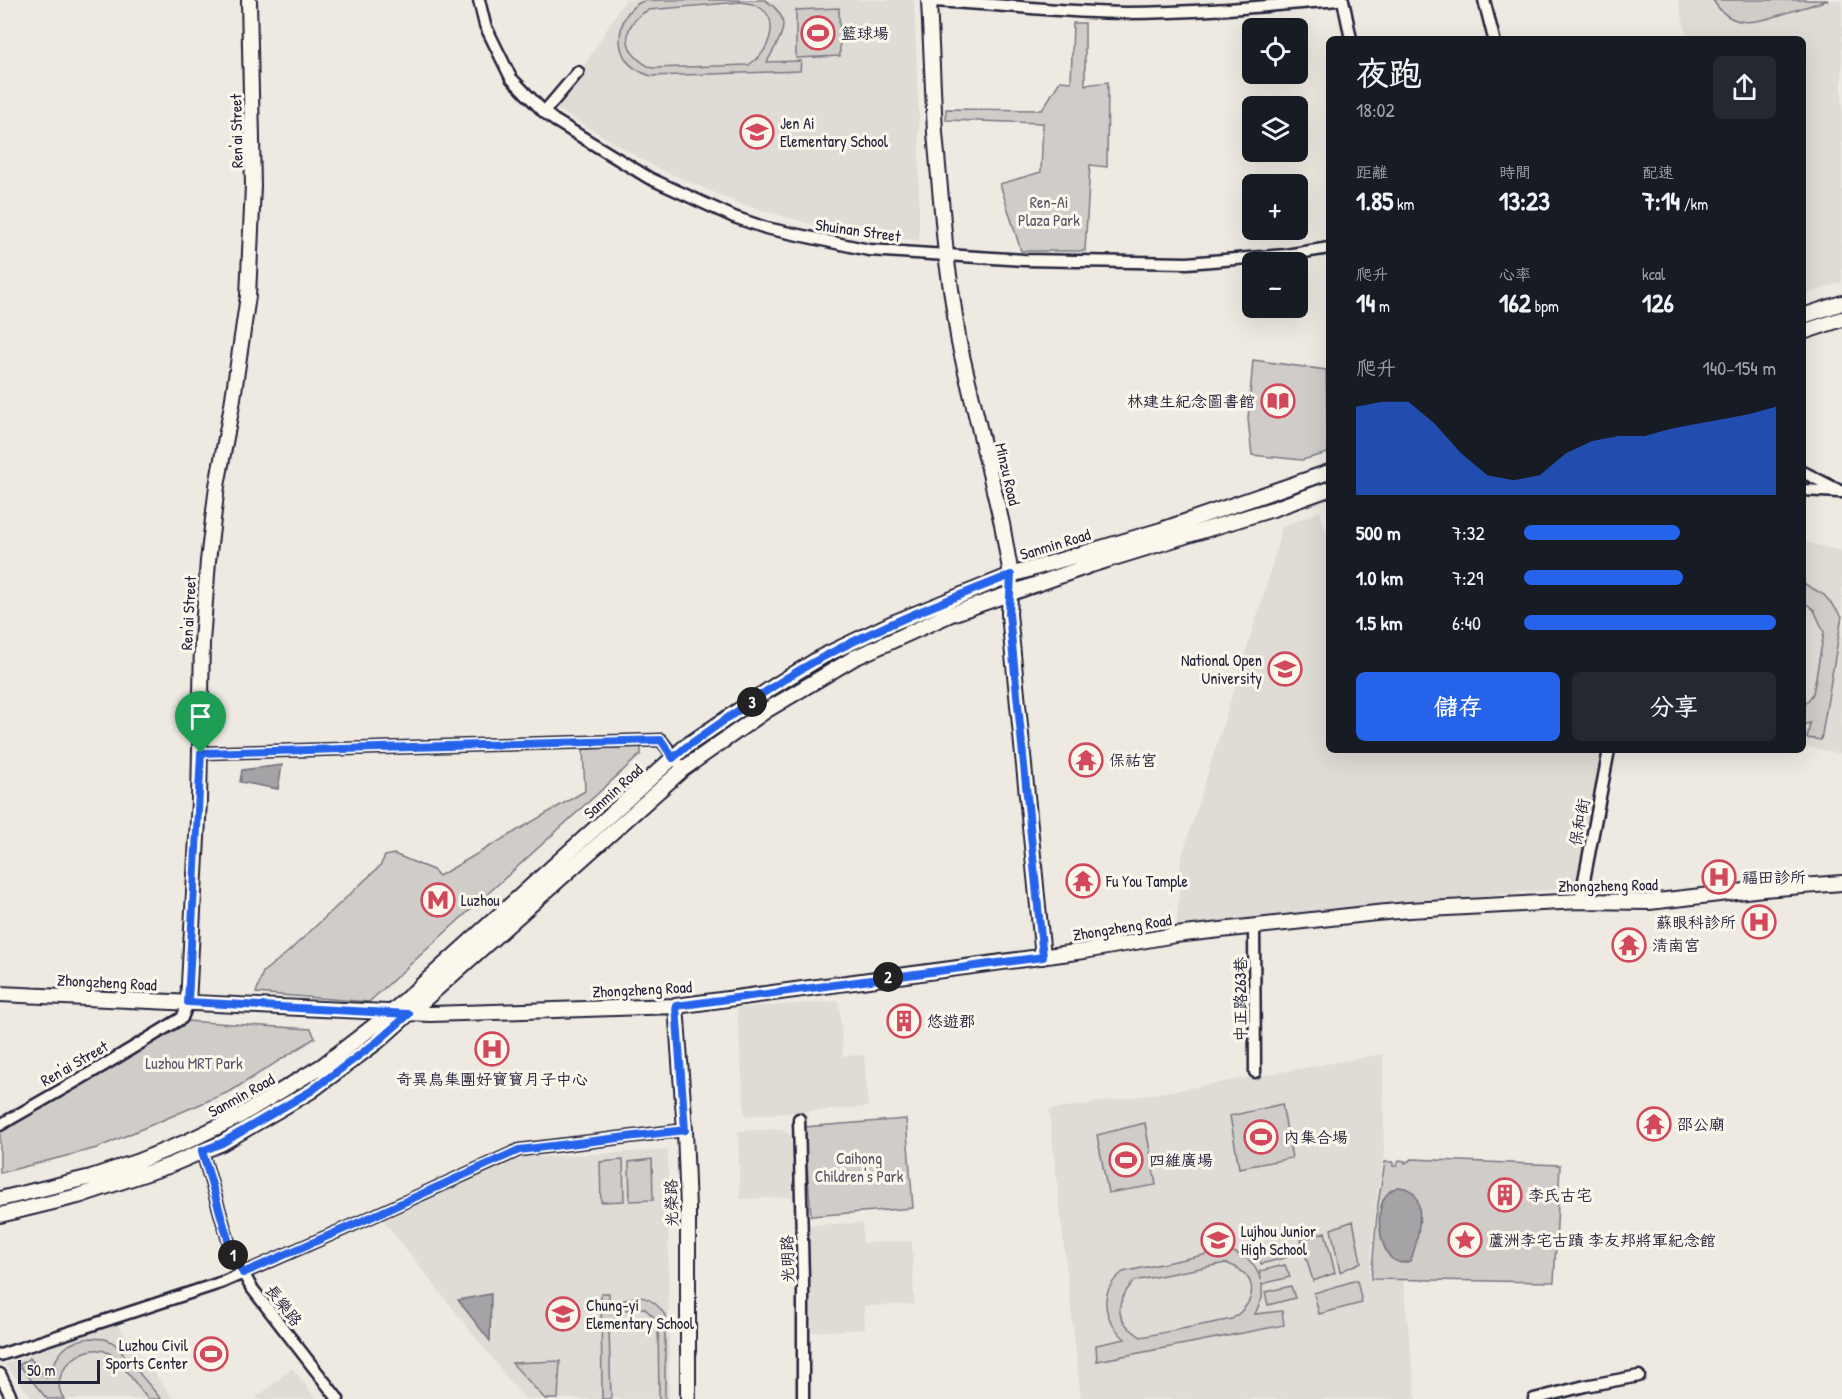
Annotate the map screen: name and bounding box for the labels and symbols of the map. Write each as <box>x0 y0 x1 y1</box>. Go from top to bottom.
sports icon: 籃球場 <box>800 15 836 51</box>
place label: 籃球場 <box>841 22 889 44</box>
street label: Ren'ai Street <box>224 93 248 168</box>
place label: Jen Ai Elementary School <box>780 112 889 152</box>
school or university icon: Jen Ai Elementary School <box>739 114 775 150</box>
park label: Ren-Ai Plaza Park <box>1018 191 1080 231</box>
street label: Shuinan Street <box>814 213 902 247</box>
library icon: 林建生紀念圖書館 <box>1260 383 1296 419</box>
place label: 林建生紀念圖書館 <box>1127 390 1255 412</box>
street label: Minzu Road <box>990 441 1026 507</box>
street label: Sanmin Road <box>1017 523 1093 565</box>
street label: Ren'ai Street <box>175 575 201 651</box>
place label: National Open University <box>1181 649 1262 689</box>
school or university icon: National Open University <box>1267 651 1303 687</box>
pin: 3 <box>737 687 767 717</box>
pin <box>175 691 226 753</box>
temple icon: 保祐宮 <box>1068 742 1104 778</box>
place label: 保祐宮 <box>1109 749 1157 771</box>
street label: Sanmin Road <box>579 759 647 823</box>
street label: 保和街 <box>1564 796 1594 848</box>
hospital icon: 福田診所 <box>1701 859 1737 895</box>
temple icon: Fu You Tample <box>1065 863 1101 899</box>
place label: 福田診所 <box>1742 866 1806 888</box>
place label: Fu You Tample <box>1105 870 1188 892</box>
street label: Zhongzheng Road <box>1558 873 1658 897</box>
metro station icon: Luzhou <box>420 882 456 918</box>
place label: Luzhou <box>461 889 500 911</box>
hospital icon: 蘇眼科診所 <box>1741 904 1777 940</box>
street label: Zhongzheng Road <box>1071 908 1173 946</box>
place label: 蘇眼科診所 <box>1656 911 1736 933</box>
temple icon: 清南宮 <box>1611 927 1647 963</box>
place label: 清南宮 <box>1652 934 1700 956</box>
street label: 中正路263巷 <box>1229 956 1251 1042</box>
pin: 2 <box>873 962 903 992</box>
street label: Zhongzheng Road <box>57 968 157 996</box>
street label: Zhongzheng Road <box>592 975 692 1003</box>
building icon: 悠遊郡 <box>886 1003 922 1039</box>
place label: 悠遊郡 <box>927 1010 975 1032</box>
hospital icon: 奇異鳥集團好寶寶月子中心 <box>474 1031 510 1067</box>
street label: Ren'ai Street <box>36 1035 112 1091</box>
park label: Luzhou MRT Park <box>145 1052 243 1074</box>
street label: Sanmin Road <box>204 1068 278 1122</box>
place label: 奇異鳥集團好寶寶月子中心 <box>396 1068 588 1090</box>
temple icon: 邵公廟 <box>1636 1106 1672 1142</box>
place label: 邵公廟 <box>1677 1113 1725 1135</box>
sports icon: 內集合場 <box>1243 1119 1279 1155</box>
place label: 內集合場 <box>1284 1126 1348 1148</box>
sports icon: 四維廣場 <box>1108 1142 1144 1178</box>
park label: Caihong Children's Park <box>815 1147 904 1187</box>
place label: 四維廣場 <box>1149 1149 1213 1171</box>
building icon: 李氏古宅 <box>1487 1177 1523 1213</box>
street label: 光榮路 <box>660 1179 682 1227</box>
place label: 李氏古宅 <box>1528 1184 1592 1206</box>
place label: Lujhou Junior High School <box>1241 1220 1316 1260</box>
school or university icon: Lujhou Junior High School <box>1200 1222 1236 1258</box>
place icon: 蘆洲李宅古蹟 李友邦將軍紀念館 <box>1447 1222 1483 1258</box>
place label: 蘆洲李宅古蹟 李友邦將軍紀念館 <box>1488 1229 1716 1251</box>
street label: 光明路 <box>776 1235 798 1283</box>
pin: 1 <box>218 1240 248 1270</box>
street label: 長樂路 <box>261 1279 307 1331</box>
place label: Chung-yi Elementary School <box>586 1294 695 1334</box>
school or university icon: Chung-yi Elementary School <box>545 1296 581 1332</box>
place label: Luzhou Civil Sports Center <box>105 1334 189 1374</box>
sports icon: Luzhou Civil Sports Center <box>193 1336 229 1372</box>
scale bar <box>18 1357 100 1384</box>

